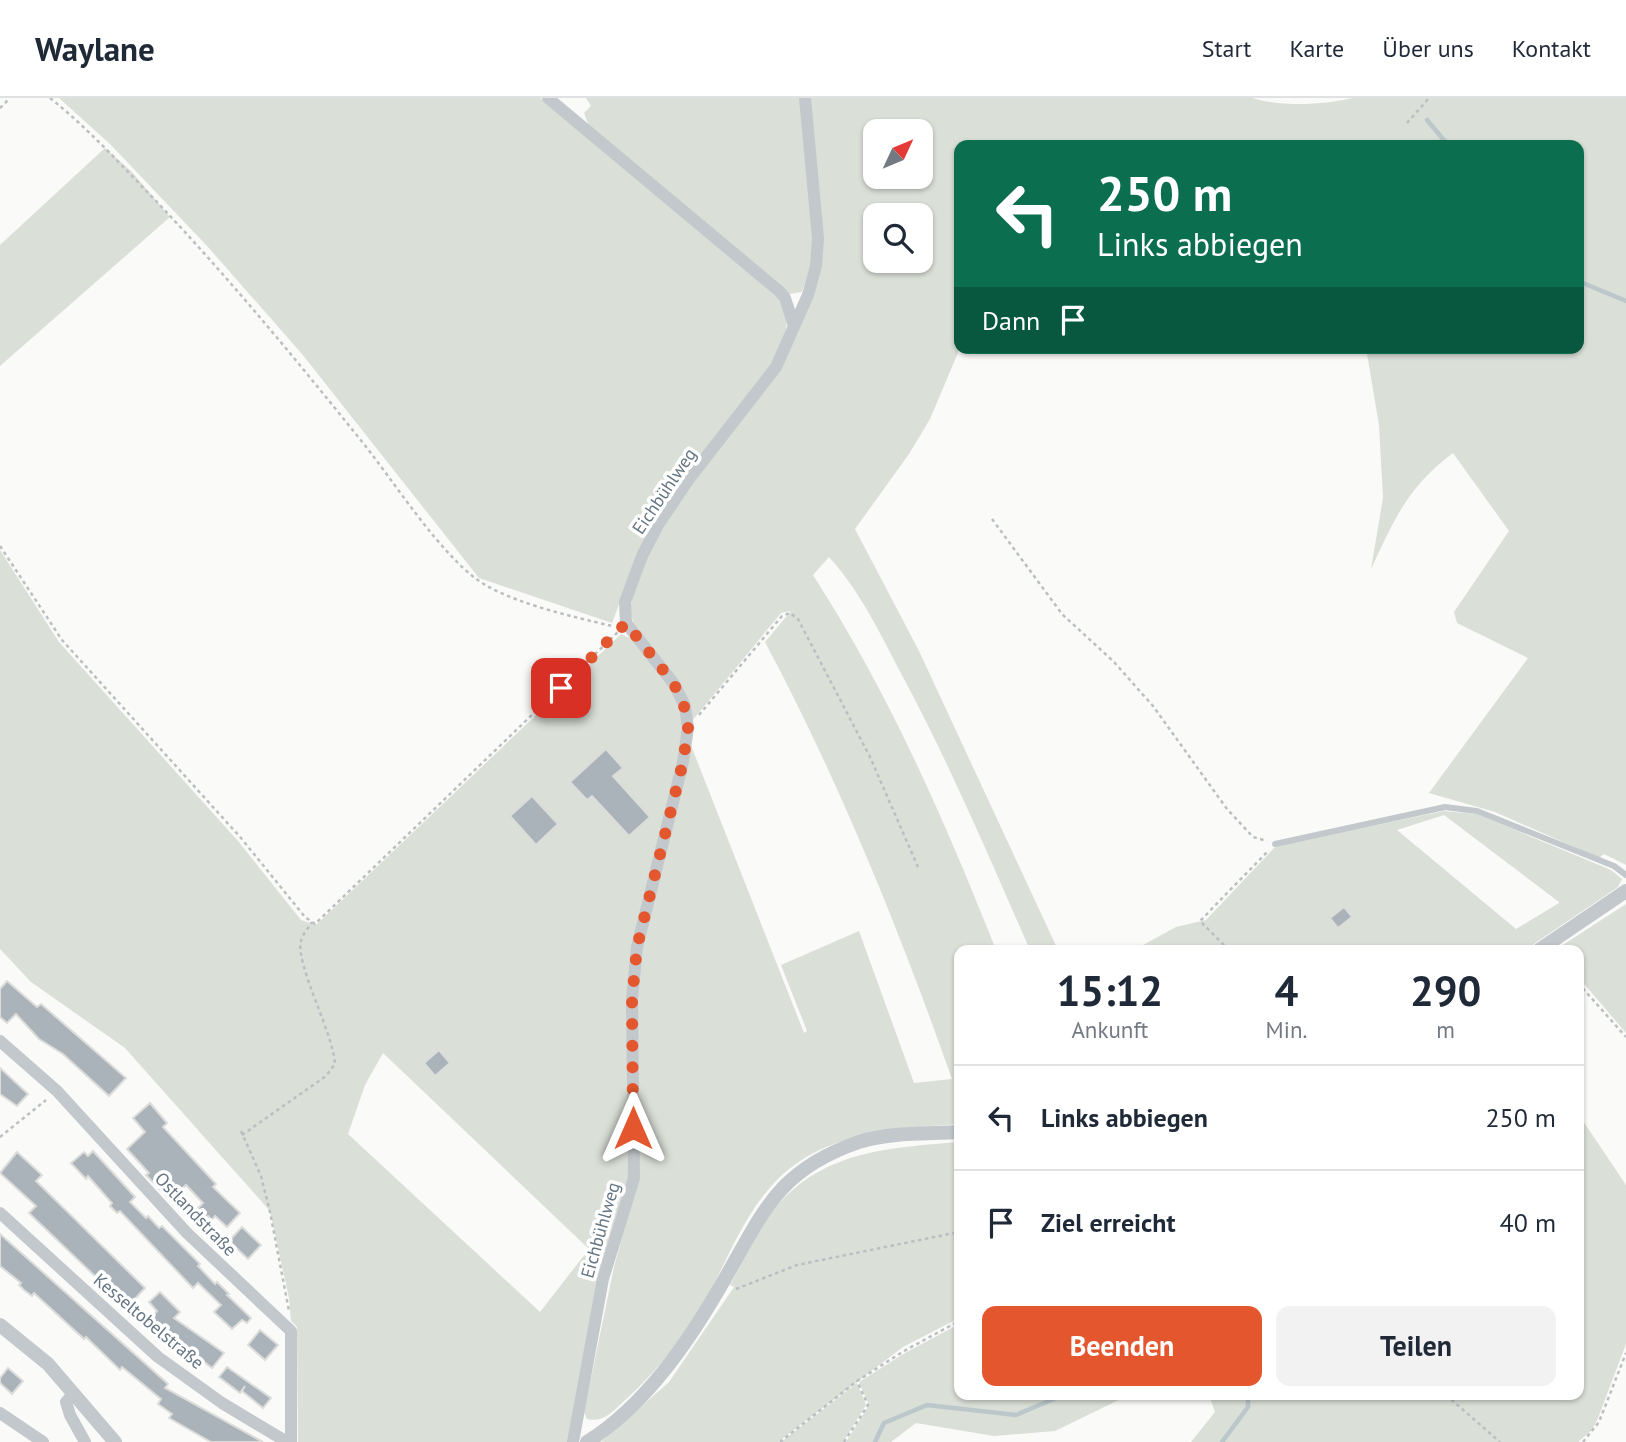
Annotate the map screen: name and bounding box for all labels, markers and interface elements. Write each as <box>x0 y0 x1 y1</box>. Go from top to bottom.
text: Waylane <box>35 27 155 70</box>
text: Start <box>1202 33 1251 64</box>
text: Karte <box>1289 33 1344 64</box>
text: Über uns <box>1382 33 1474 64</box>
text: Kontakt <box>1512 33 1591 64</box>
north arrow <box>863 119 933 189</box>
map controls <box>863 119 933 273</box>
text: 250 m <box>1097 161 1232 225</box>
icon: left <box>982 168 1073 259</box>
button: search <box>863 203 933 273</box>
text: Links abbiegen <box>1097 223 1303 265</box>
icon: arrive <box>1054 301 1092 339</box>
text: Dann <box>982 304 1040 337</box>
street label: Eichbühlweg <box>627 444 701 538</box>
pin <box>531 658 591 718</box>
icon: arrive <box>542 669 580 707</box>
text: 15:12 <box>1057 963 1163 1018</box>
text: 4 <box>1275 963 1298 1018</box>
text: 290 <box>1410 963 1481 1018</box>
text: Ankunft <box>1071 1015 1148 1044</box>
text: Min. <box>1266 1015 1307 1044</box>
text: m <box>1436 1015 1455 1044</box>
position arrow <box>596 1091 670 1165</box>
icon: left <box>982 1099 1020 1137</box>
text: Links abbiegen <box>1041 1101 1208 1134</box>
text: 250 m <box>1485 1101 1556 1134</box>
street label: Ostlandstraße <box>150 1167 242 1261</box>
street label: Eichbühlweg <box>575 1179 625 1281</box>
icon: arrive <box>982 1204 1020 1242</box>
text: Ziel erreicht <box>1041 1206 1176 1239</box>
text: 40 m <box>1500 1206 1556 1239</box>
street label: Kesseltobelstraße <box>89 1268 209 1374</box>
button: Beenden <box>982 1306 1262 1386</box>
button: Teilen <box>1276 1306 1556 1386</box>

